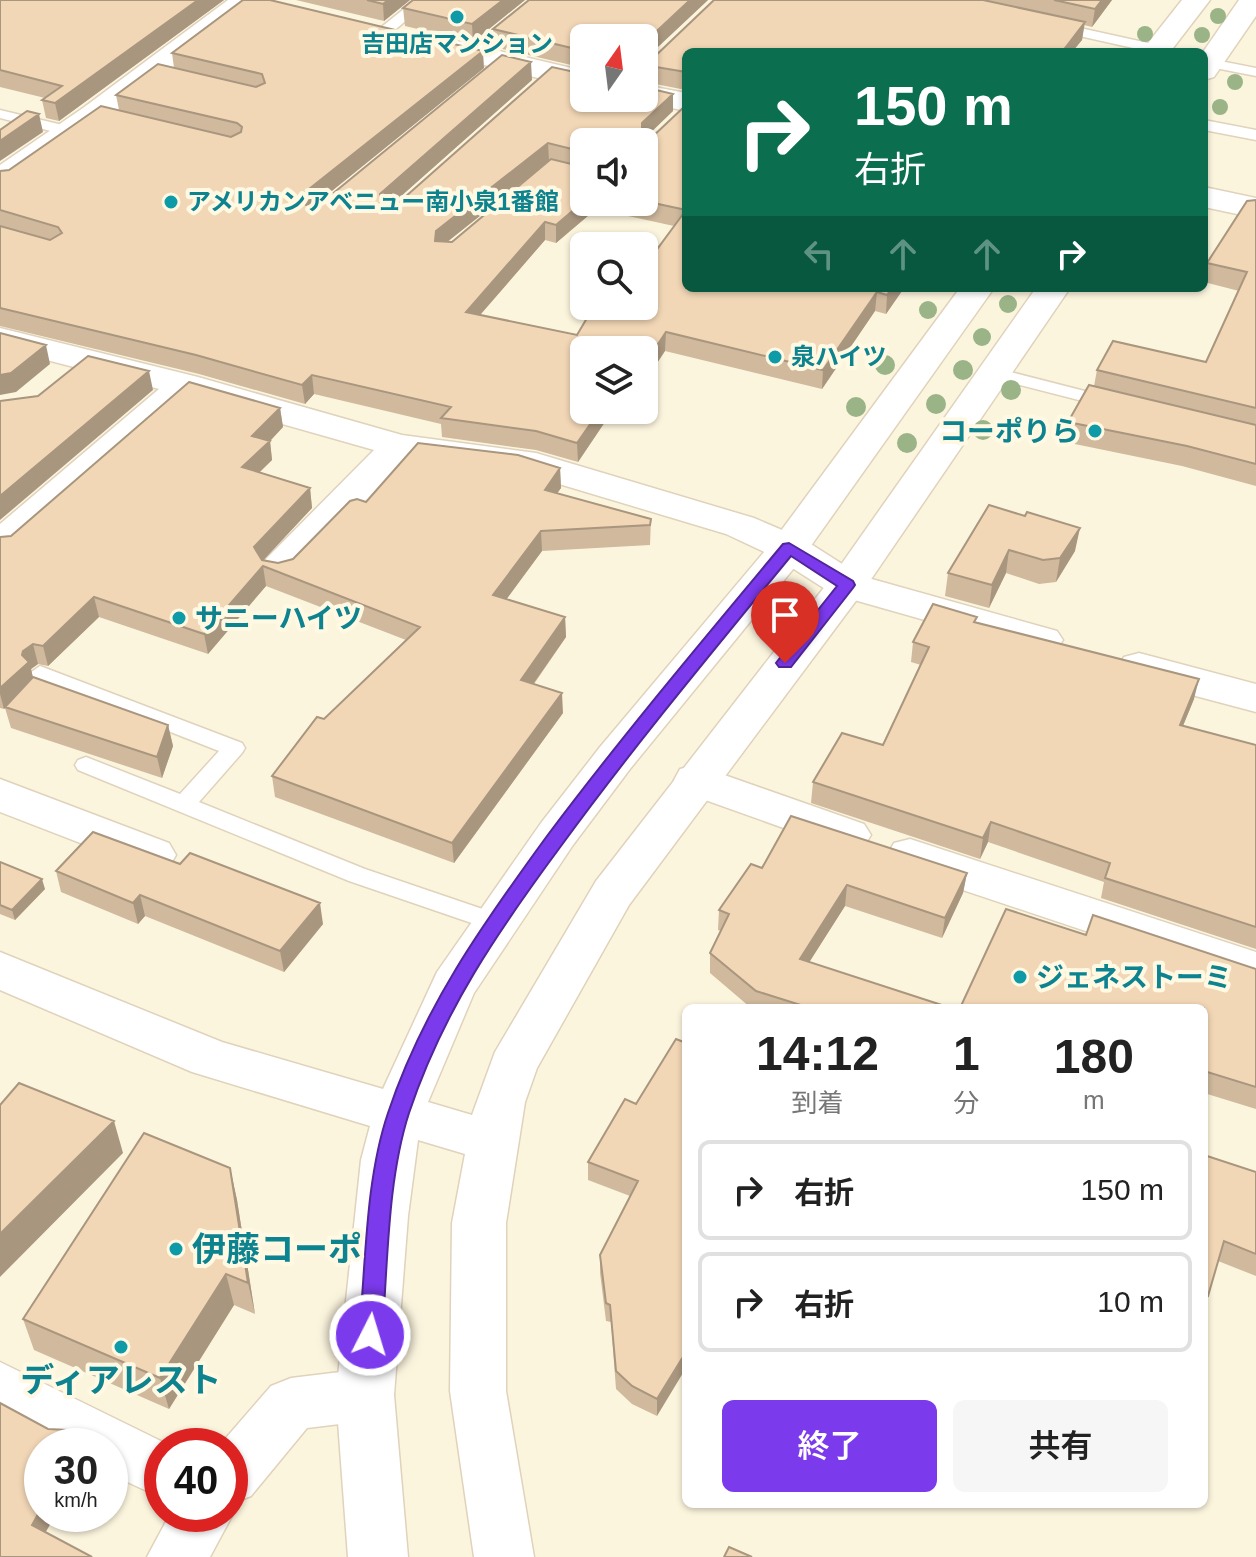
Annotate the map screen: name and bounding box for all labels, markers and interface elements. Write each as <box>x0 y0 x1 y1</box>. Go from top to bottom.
marker: 吉田店マンション <box>448 8 466 26</box>
north arrow <box>570 24 658 112</box>
map controls <box>570 24 658 424</box>
place label: 吉田店マンション <box>361 30 553 57</box>
text: 150 m <box>854 74 1013 137</box>
icon: right <box>722 80 826 184</box>
button: sound <box>570 128 658 216</box>
text: 右折 <box>854 149 926 190</box>
place label: アメリカンアベニュー南小泉1番館 <box>187 188 559 215</box>
marker: アメリカンアベニュー南小泉1番館 <box>162 193 180 211</box>
button: search <box>570 232 658 320</box>
icon: left <box>797 232 841 276</box>
icon: ahead <box>881 232 925 276</box>
icon: ahead <box>965 232 1009 276</box>
icon: right <box>1049 232 1093 276</box>
button: layers <box>570 336 658 424</box>
place label: 泉ハイツ <box>791 343 887 370</box>
marker: 泉ハイツ <box>766 348 784 366</box>
place label: コーポりら <box>939 416 1079 447</box>
marker: コーポりら <box>1086 422 1104 440</box>
pin <box>751 581 819 663</box>
icon: arrive <box>763 593 807 637</box>
place label: サニーハイツ <box>195 603 362 634</box>
marker: サニーハイツ <box>170 609 188 627</box>
place label: ジェネストーミ <box>1036 962 1232 993</box>
marker: ジェネストーミ <box>1011 968 1029 986</box>
text: 14:12 <box>756 1027 879 1080</box>
text: 1 <box>953 1027 980 1080</box>
text: 180 <box>1054 1030 1134 1083</box>
text: m <box>1083 1085 1105 1115</box>
text: 到着 <box>791 1088 844 1118</box>
text: 分 <box>953 1088 979 1118</box>
icon: right <box>726 1168 770 1212</box>
text: 150 m <box>1081 1173 1164 1206</box>
text: 右折 <box>794 1176 854 1209</box>
place label: 伊藤コーポ <box>192 1230 362 1268</box>
marker: 伊藤コーポ <box>167 1240 185 1258</box>
icon: right <box>726 1280 770 1324</box>
text: 10 m <box>1097 1285 1164 1318</box>
text: 右折 <box>794 1288 854 1321</box>
position arrow <box>328 1293 412 1377</box>
marker: ディアレスト <box>112 1338 130 1356</box>
place label: ディアレスト <box>20 1361 222 1399</box>
button: 終了 <box>722 1400 937 1492</box>
button: 共有 <box>953 1400 1168 1492</box>
speed limit sign: 40 <box>144 1428 248 1532</box>
text: 30 <box>54 1448 98 1492</box>
text: km/h <box>54 1489 98 1511</box>

